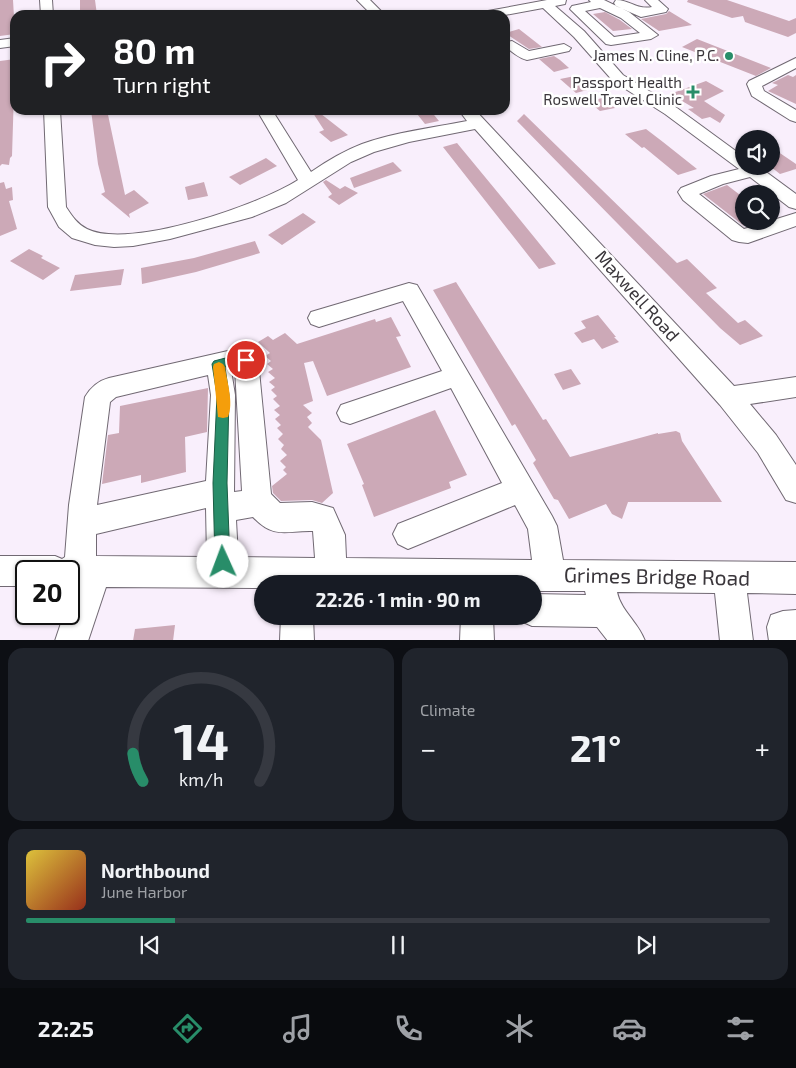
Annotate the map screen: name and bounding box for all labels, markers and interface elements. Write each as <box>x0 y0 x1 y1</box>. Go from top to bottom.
text: 80 m <box>113 29 195 71</box>
icon: right <box>30 30 95 95</box>
place label: James N. Cline, P.C. <box>593 46 719 64</box>
marker: James N. Cline, P.C. <box>723 50 735 62</box>
text: Turn right <box>113 71 211 97</box>
place label: Passport Health Roswell Travel Clinic <box>543 73 682 108</box>
marker: Passport Health Roswell Travel Clinic <box>686 85 700 99</box>
map controls <box>735 130 780 230</box>
button: sound <box>735 130 780 175</box>
button: search <box>735 185 780 230</box>
street label: Maxwell Road <box>591 245 685 346</box>
pin <box>225 339 267 381</box>
icon: arrive <box>232 346 260 374</box>
position arrow <box>196 535 248 587</box>
speed limit sign: 20 <box>15 560 80 625</box>
street label: Grimes Bridge Road <box>564 561 750 590</box>
text: 22:26 · 1 min · 90 m <box>316 588 480 611</box>
text: Climate <box>420 700 475 719</box>
text: 14 <box>173 708 229 770</box>
text: 21° <box>570 724 621 770</box>
text: − <box>420 731 436 765</box>
text: + <box>755 731 770 765</box>
text: km/h <box>179 768 223 790</box>
text: Northbound <box>101 859 210 882</box>
text: June Harbor <box>101 882 188 901</box>
icon: previous <box>136 931 164 959</box>
icon: pause <box>384 931 412 959</box>
icon: next <box>632 931 660 959</box>
icon: directions <box>170 1011 205 1046</box>
icon: music <box>280 1011 315 1046</box>
icon: phone <box>391 1011 426 1046</box>
icon: climate <box>502 1011 537 1046</box>
icon: car <box>612 1011 647 1046</box>
icon: filters <box>723 1011 758 1046</box>
text: 22:25 <box>38 1015 94 1041</box>

